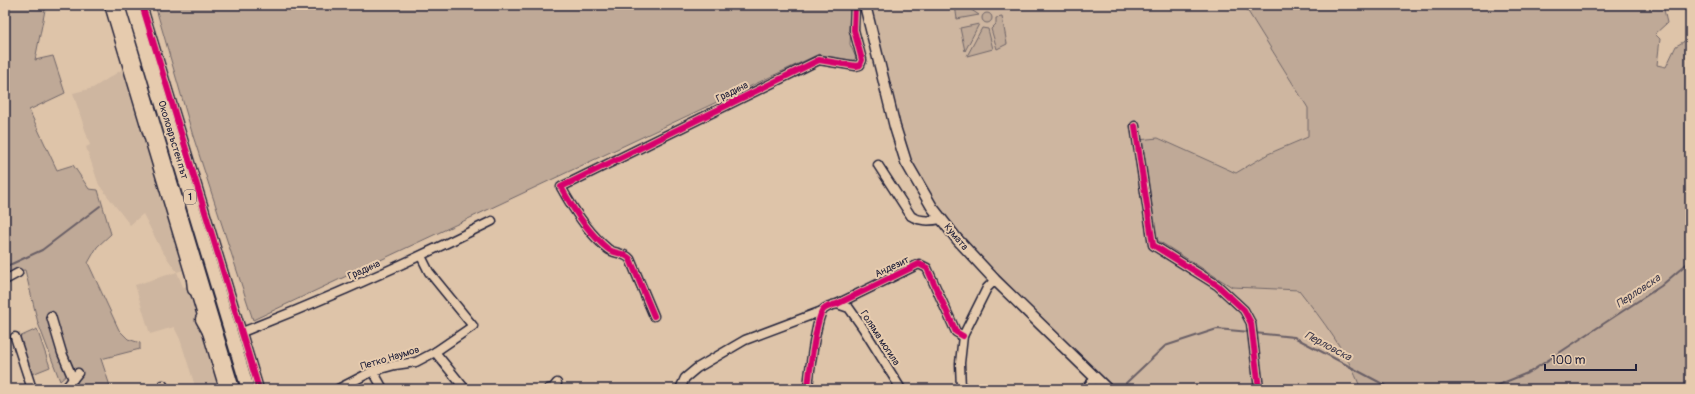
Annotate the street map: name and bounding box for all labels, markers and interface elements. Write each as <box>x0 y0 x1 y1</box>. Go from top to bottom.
street label: Градина <box>714 79 750 105</box>
street label: Околовръстен път <box>155 99 191 181</box>
road number: 1 <box>184 190 196 204</box>
street label: Кумата <box>941 221 971 253</box>
street label: Андезит <box>873 254 911 280</box>
street label: Градина <box>346 257 382 282</box>
water label: Перловска <box>1613 271 1663 311</box>
street label: Голяма могила <box>858 308 902 368</box>
water label: Перловска <box>1303 328 1354 364</box>
street label: Петко Наумов <box>359 343 421 373</box>
scale bar <box>1545 346 1636 372</box>
text: 100 m <box>1551 353 1586 368</box>

